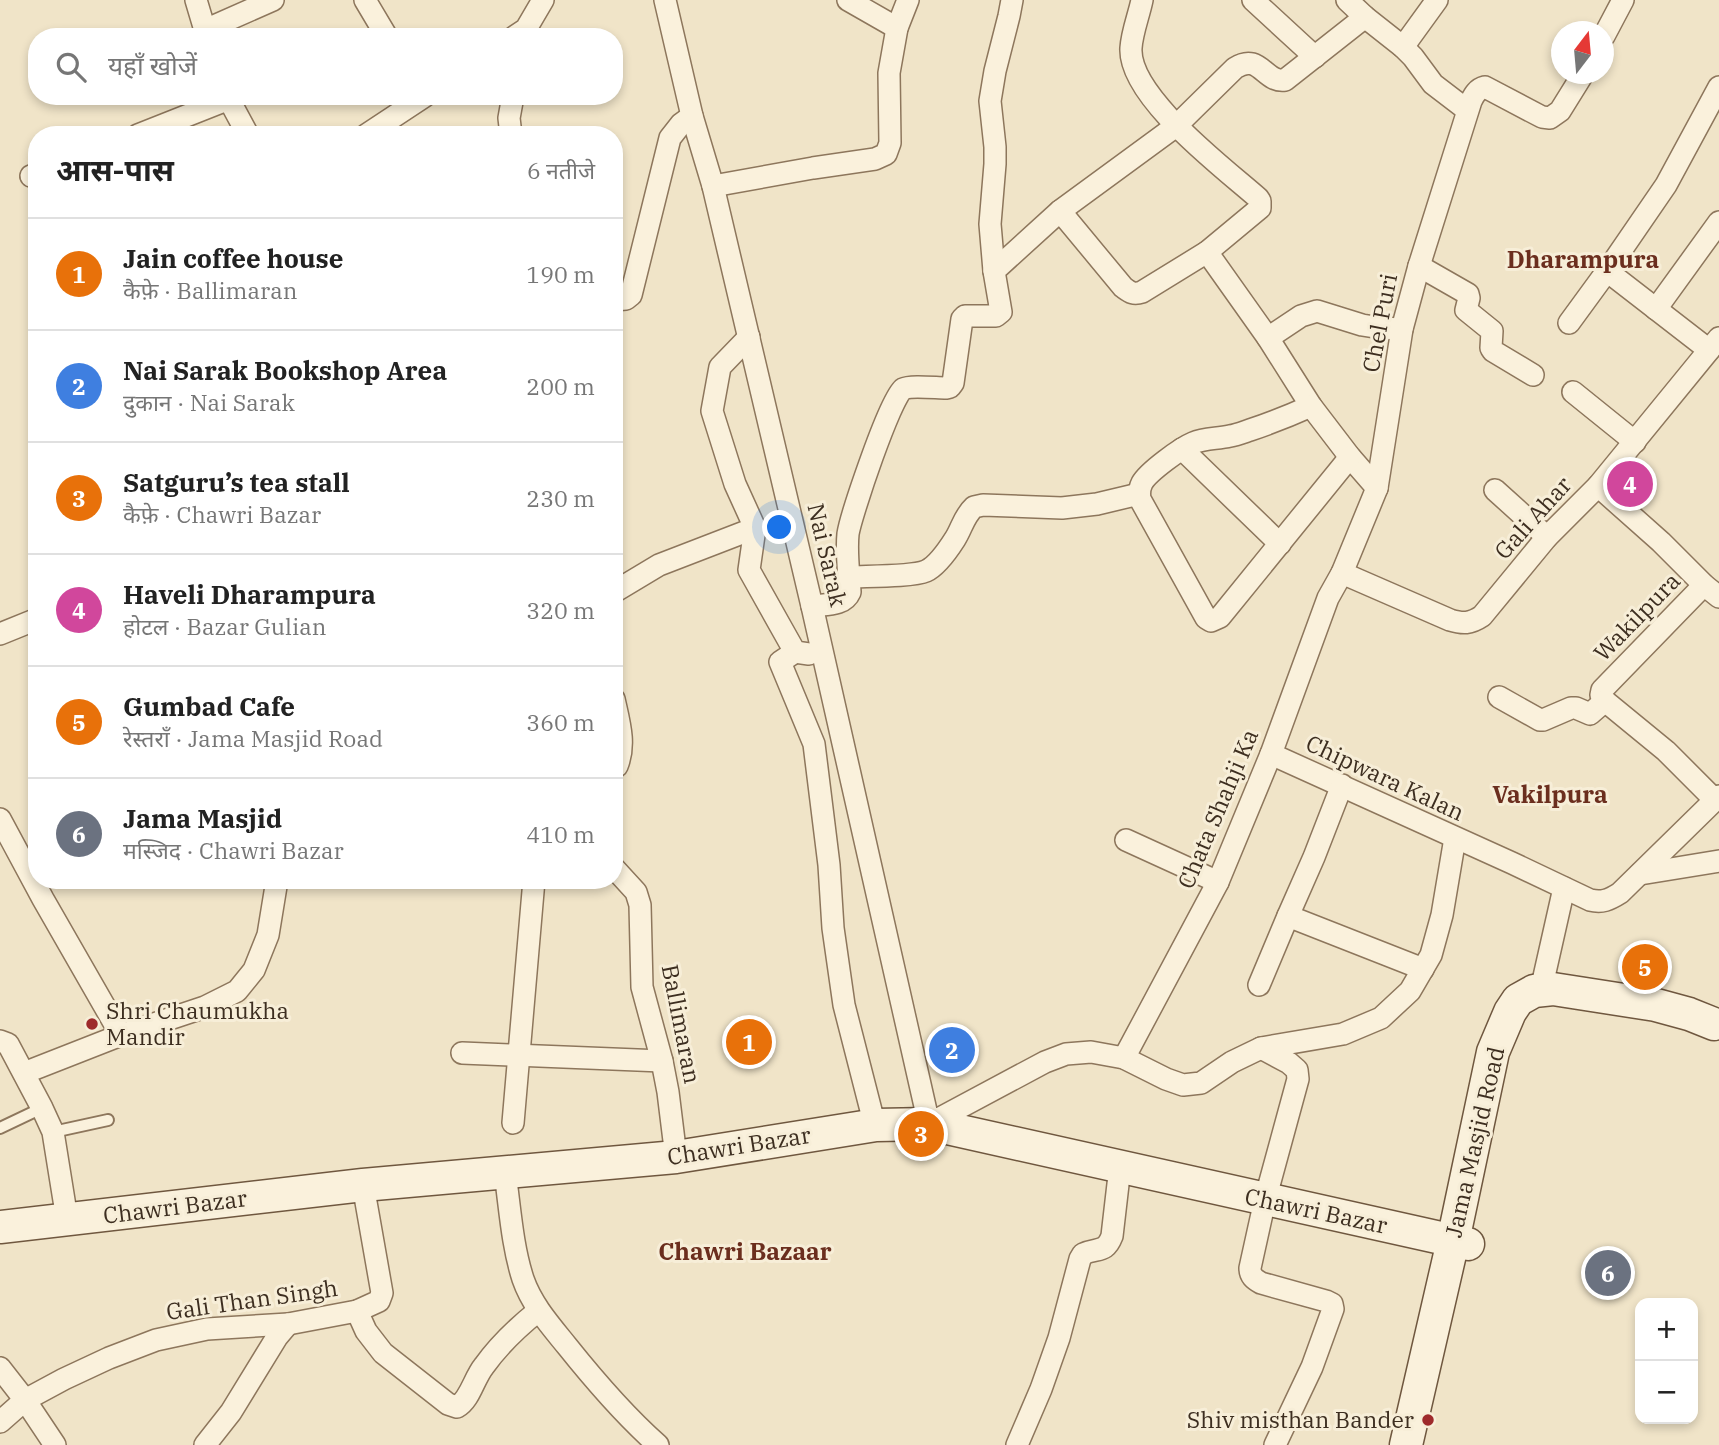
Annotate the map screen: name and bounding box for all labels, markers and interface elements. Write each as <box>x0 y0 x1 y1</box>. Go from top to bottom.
north arrow <box>1551 21 1614 84</box>
search box <box>28 28 623 105</box>
icon: search <box>52 48 90 86</box>
text: यहाँ खोजें <box>108 48 197 82</box>
text: आस-पास <box>56 150 174 189</box>
text: 6 नतीजे <box>527 155 595 185</box>
text: Jain coffee house <box>123 241 344 275</box>
district label: Dharampura <box>1507 243 1660 275</box>
text: 1 <box>72 259 86 289</box>
text: 190 m <box>526 259 595 289</box>
street label: Chel Puri <box>1355 271 1403 375</box>
text: कैफ़े · Ballimaran <box>123 275 297 305</box>
text: Nai Sarak Bookshop Area <box>123 353 447 387</box>
text: 2 <box>72 371 86 401</box>
text: 200 m <box>526 371 595 401</box>
text: दुकान · Nai Sarak <box>123 387 295 417</box>
pin: 4 <box>1607 458 1653 510</box>
text: Satguru’s tea stall <box>123 465 350 499</box>
street label: Gali Ahar <box>1487 470 1577 565</box>
text: 3 <box>72 483 86 513</box>
text: 230 m <box>526 483 595 513</box>
text: कैफ़े · Chawri Bazar <box>123 499 321 529</box>
street label: Nai Sarak <box>802 500 855 610</box>
your location <box>762 510 796 544</box>
street label: Wakilpura <box>1587 566 1686 667</box>
text: Haveli Dharampura <box>123 577 376 611</box>
text: 4 <box>72 595 86 625</box>
text: 320 m <box>526 595 595 625</box>
text: होटल · Bazar Gulian <box>123 611 326 641</box>
text: Gumbad Cafe <box>123 689 295 723</box>
text: 5 <box>72 707 86 737</box>
text: 360 m <box>526 707 595 737</box>
text: रेस्तराँ · Jama Masjid Road <box>123 723 383 753</box>
street label: Chata Shahji Ka <box>1170 724 1264 893</box>
street label: Chipwara Kalan <box>1301 727 1469 827</box>
district label: Vakilpura <box>1492 778 1608 810</box>
text: Jama Masjid <box>123 801 282 835</box>
text: 6 <box>72 819 86 849</box>
text: 410 m <box>526 819 595 849</box>
text: मस्जिद · Chawri Bazar <box>123 835 344 865</box>
pin: 5 <box>1622 941 1668 993</box>
street label: Ballimaran <box>656 962 708 1086</box>
place label: Shri Chaumukha Mandir <box>106 995 289 1051</box>
marker: Shri Chaumukha Mandir <box>84 1016 100 1032</box>
pin: 1 <box>726 1016 772 1068</box>
pin: 2 <box>929 1024 975 1076</box>
street label: Jama Masjid Road <box>1437 1043 1511 1240</box>
pin: 3 <box>898 1108 944 1160</box>
street label: Chawri Bazar <box>665 1119 813 1171</box>
street label: Chawri Bazar <box>1242 1180 1390 1240</box>
street label: Chawri Bazar <box>101 1182 249 1230</box>
district label: Chawri Bazaar <box>658 1235 832 1267</box>
pin: 6 <box>1585 1247 1631 1299</box>
street label: Gali Than Singh <box>164 1272 340 1326</box>
map controls <box>1635 1298 1698 1424</box>
button: + <box>1635 1298 1698 1361</box>
button: − <box>1635 1361 1698 1424</box>
place label: Shiv misthan Bander <box>1187 1404 1414 1434</box>
marker: Shiv misthan Bander <box>1420 1412 1436 1428</box>

